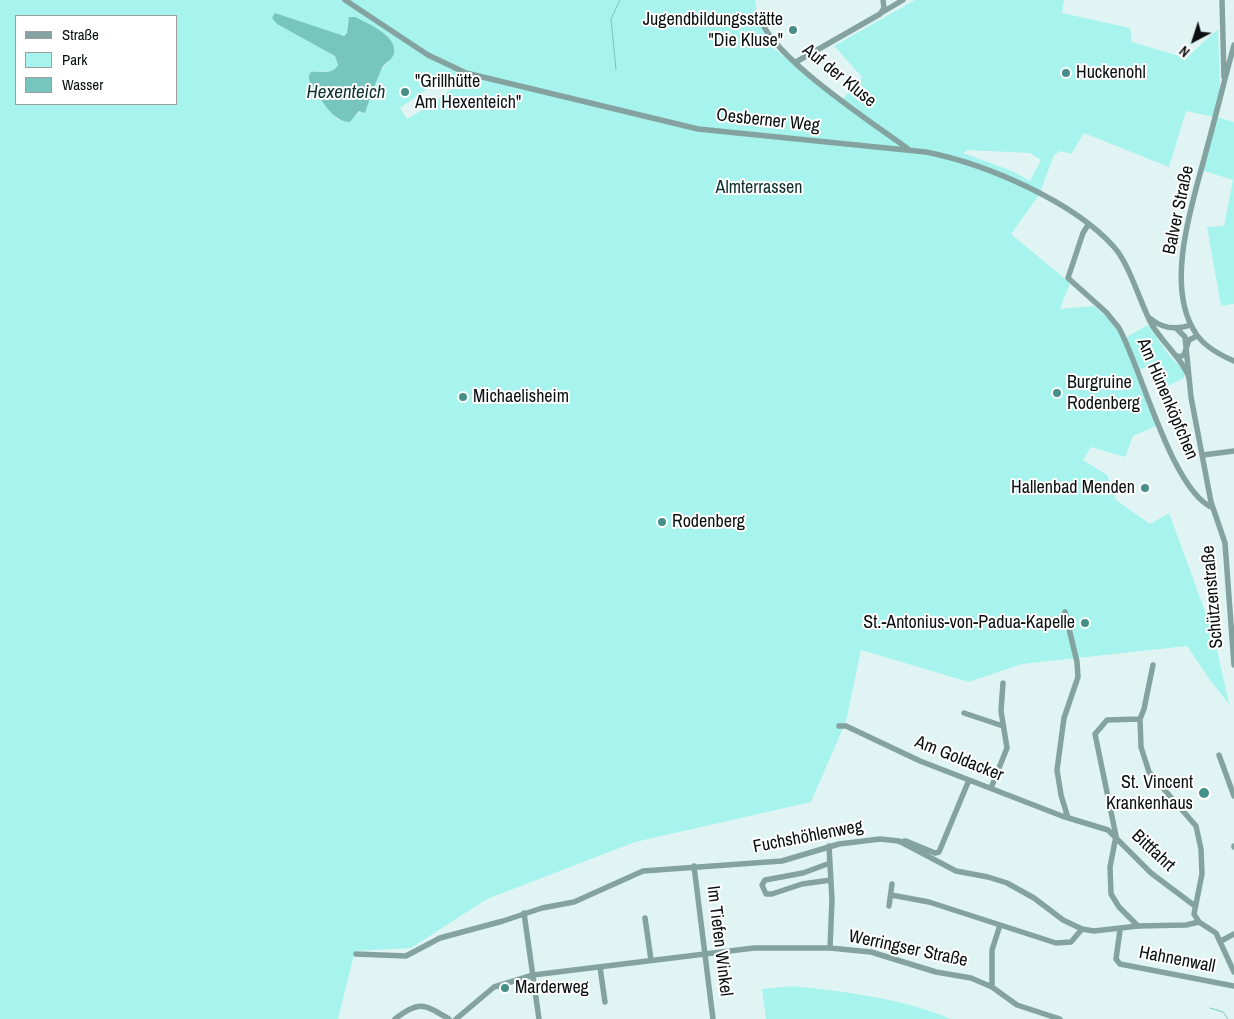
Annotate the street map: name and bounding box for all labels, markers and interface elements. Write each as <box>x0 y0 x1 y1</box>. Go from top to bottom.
place label: Jugendbildungsstätte "Die Kluse" <box>643 9 783 52</box>
legend <box>15 15 178 105</box>
north arrow <box>1169 15 1219 65</box>
text: Straße <box>62 24 99 45</box>
marker: Jugendbildungsstätte "Die Kluse" <box>787 24 799 36</box>
street label: Auf der Kluse <box>798 40 880 112</box>
text: N <box>1175 42 1193 61</box>
text: Park <box>62 49 87 70</box>
place label: Huckenohl <box>1076 62 1146 84</box>
marker: Huckenohl <box>1060 67 1072 79</box>
place label: "Grillhütte Am Hexenteich" <box>415 71 521 114</box>
text: Wasser <box>62 74 103 95</box>
water label: Hexenteich <box>307 82 385 104</box>
marker: "Grillhütte Am Hexenteich" <box>399 86 411 98</box>
street label: Oesberner Weg <box>715 105 821 137</box>
street label: Balver Straße <box>1159 164 1199 256</box>
park label: Almterrassen <box>716 177 802 199</box>
street label: Am Hünenköpfchen <box>1132 335 1202 463</box>
place label: Burgruine Rodenberg <box>1067 372 1140 414</box>
place label: Michaelisheim <box>473 386 569 408</box>
marker: Burgruine Rodenberg <box>1051 387 1063 399</box>
marker: Michaelisheim <box>457 391 469 403</box>
place label: Hallenbad Menden <box>1011 477 1135 499</box>
marker: Hallenbad Menden <box>1139 482 1151 494</box>
place label: Rodenberg <box>672 511 745 533</box>
marker: Rodenberg <box>656 516 668 528</box>
street label: Schützenstraße <box>1198 545 1228 649</box>
place label: St.-Antonius-von-Padua-Kapelle <box>863 612 1075 634</box>
marker: St.-Antonius-von-Padua-Kapelle <box>1079 617 1091 629</box>
street label: Am Goldacker <box>912 731 1006 787</box>
place label: St. Vincent Krankenhaus <box>1106 772 1193 814</box>
marker: St. Vincent Krankenhaus <box>1197 786 1211 800</box>
street label: Fuchshöhlenweg <box>751 816 865 858</box>
street label: Bittfahrt <box>1127 825 1179 877</box>
street label: Im Tiefen Winkel <box>702 884 736 998</box>
street label: Werringser Straße <box>847 926 969 972</box>
street label: Hahnenwall <box>1137 942 1217 978</box>
place label: Marderweg <box>515 977 589 999</box>
marker: Marderweg <box>499 982 511 994</box>

